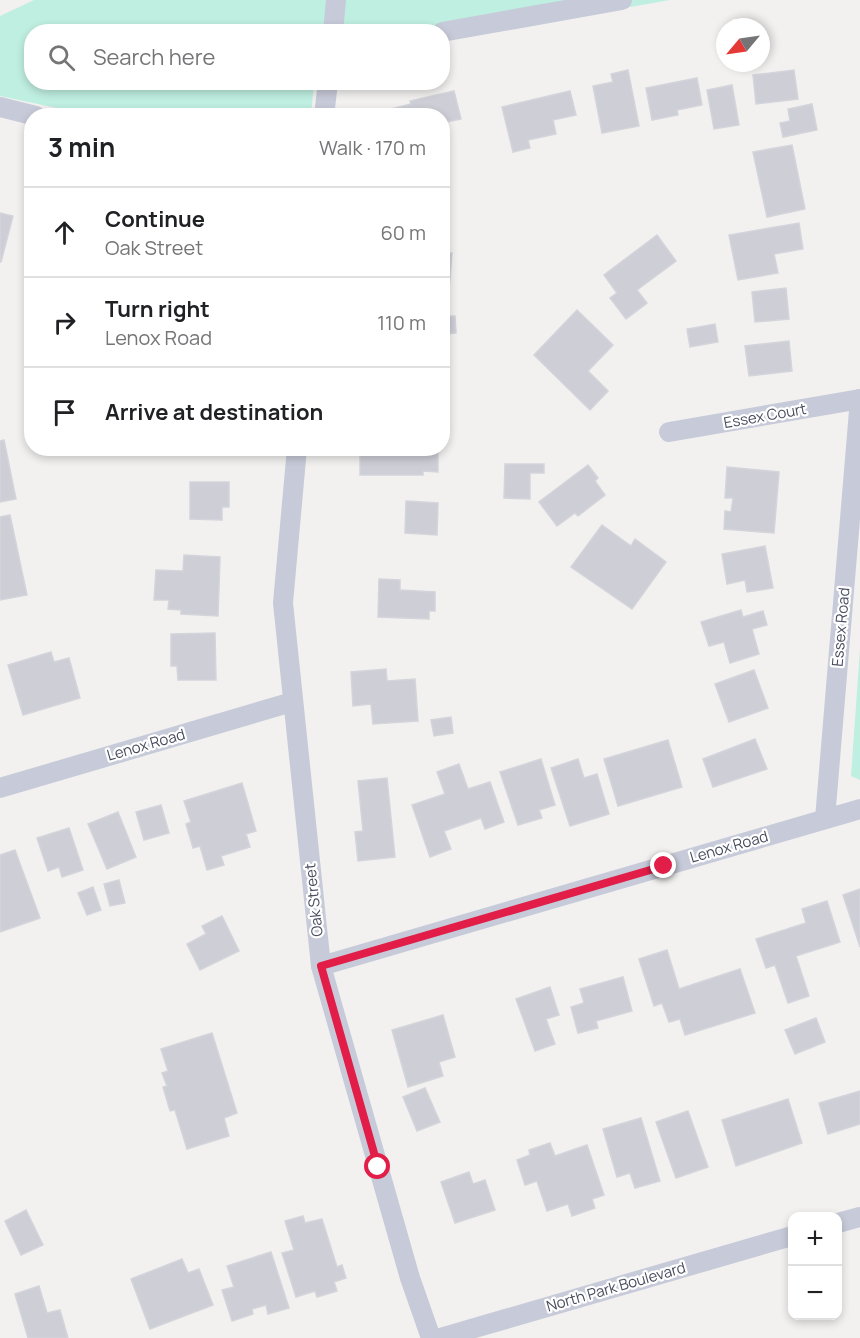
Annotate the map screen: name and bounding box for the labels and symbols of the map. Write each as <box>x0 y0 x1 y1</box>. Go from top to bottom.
north arrow <box>716 18 770 72</box>
street label: Essex Court <box>722 398 808 433</box>
street label: Essex Road <box>827 587 854 667</box>
street label: Lenox Road <box>104 723 187 766</box>
street label: Lenox Road <box>687 825 770 868</box>
route end <box>650 852 676 878</box>
street label: Oak Street <box>299 862 328 938</box>
route start <box>364 1153 390 1179</box>
street label: North Park Boulevard <box>544 1257 688 1316</box>

